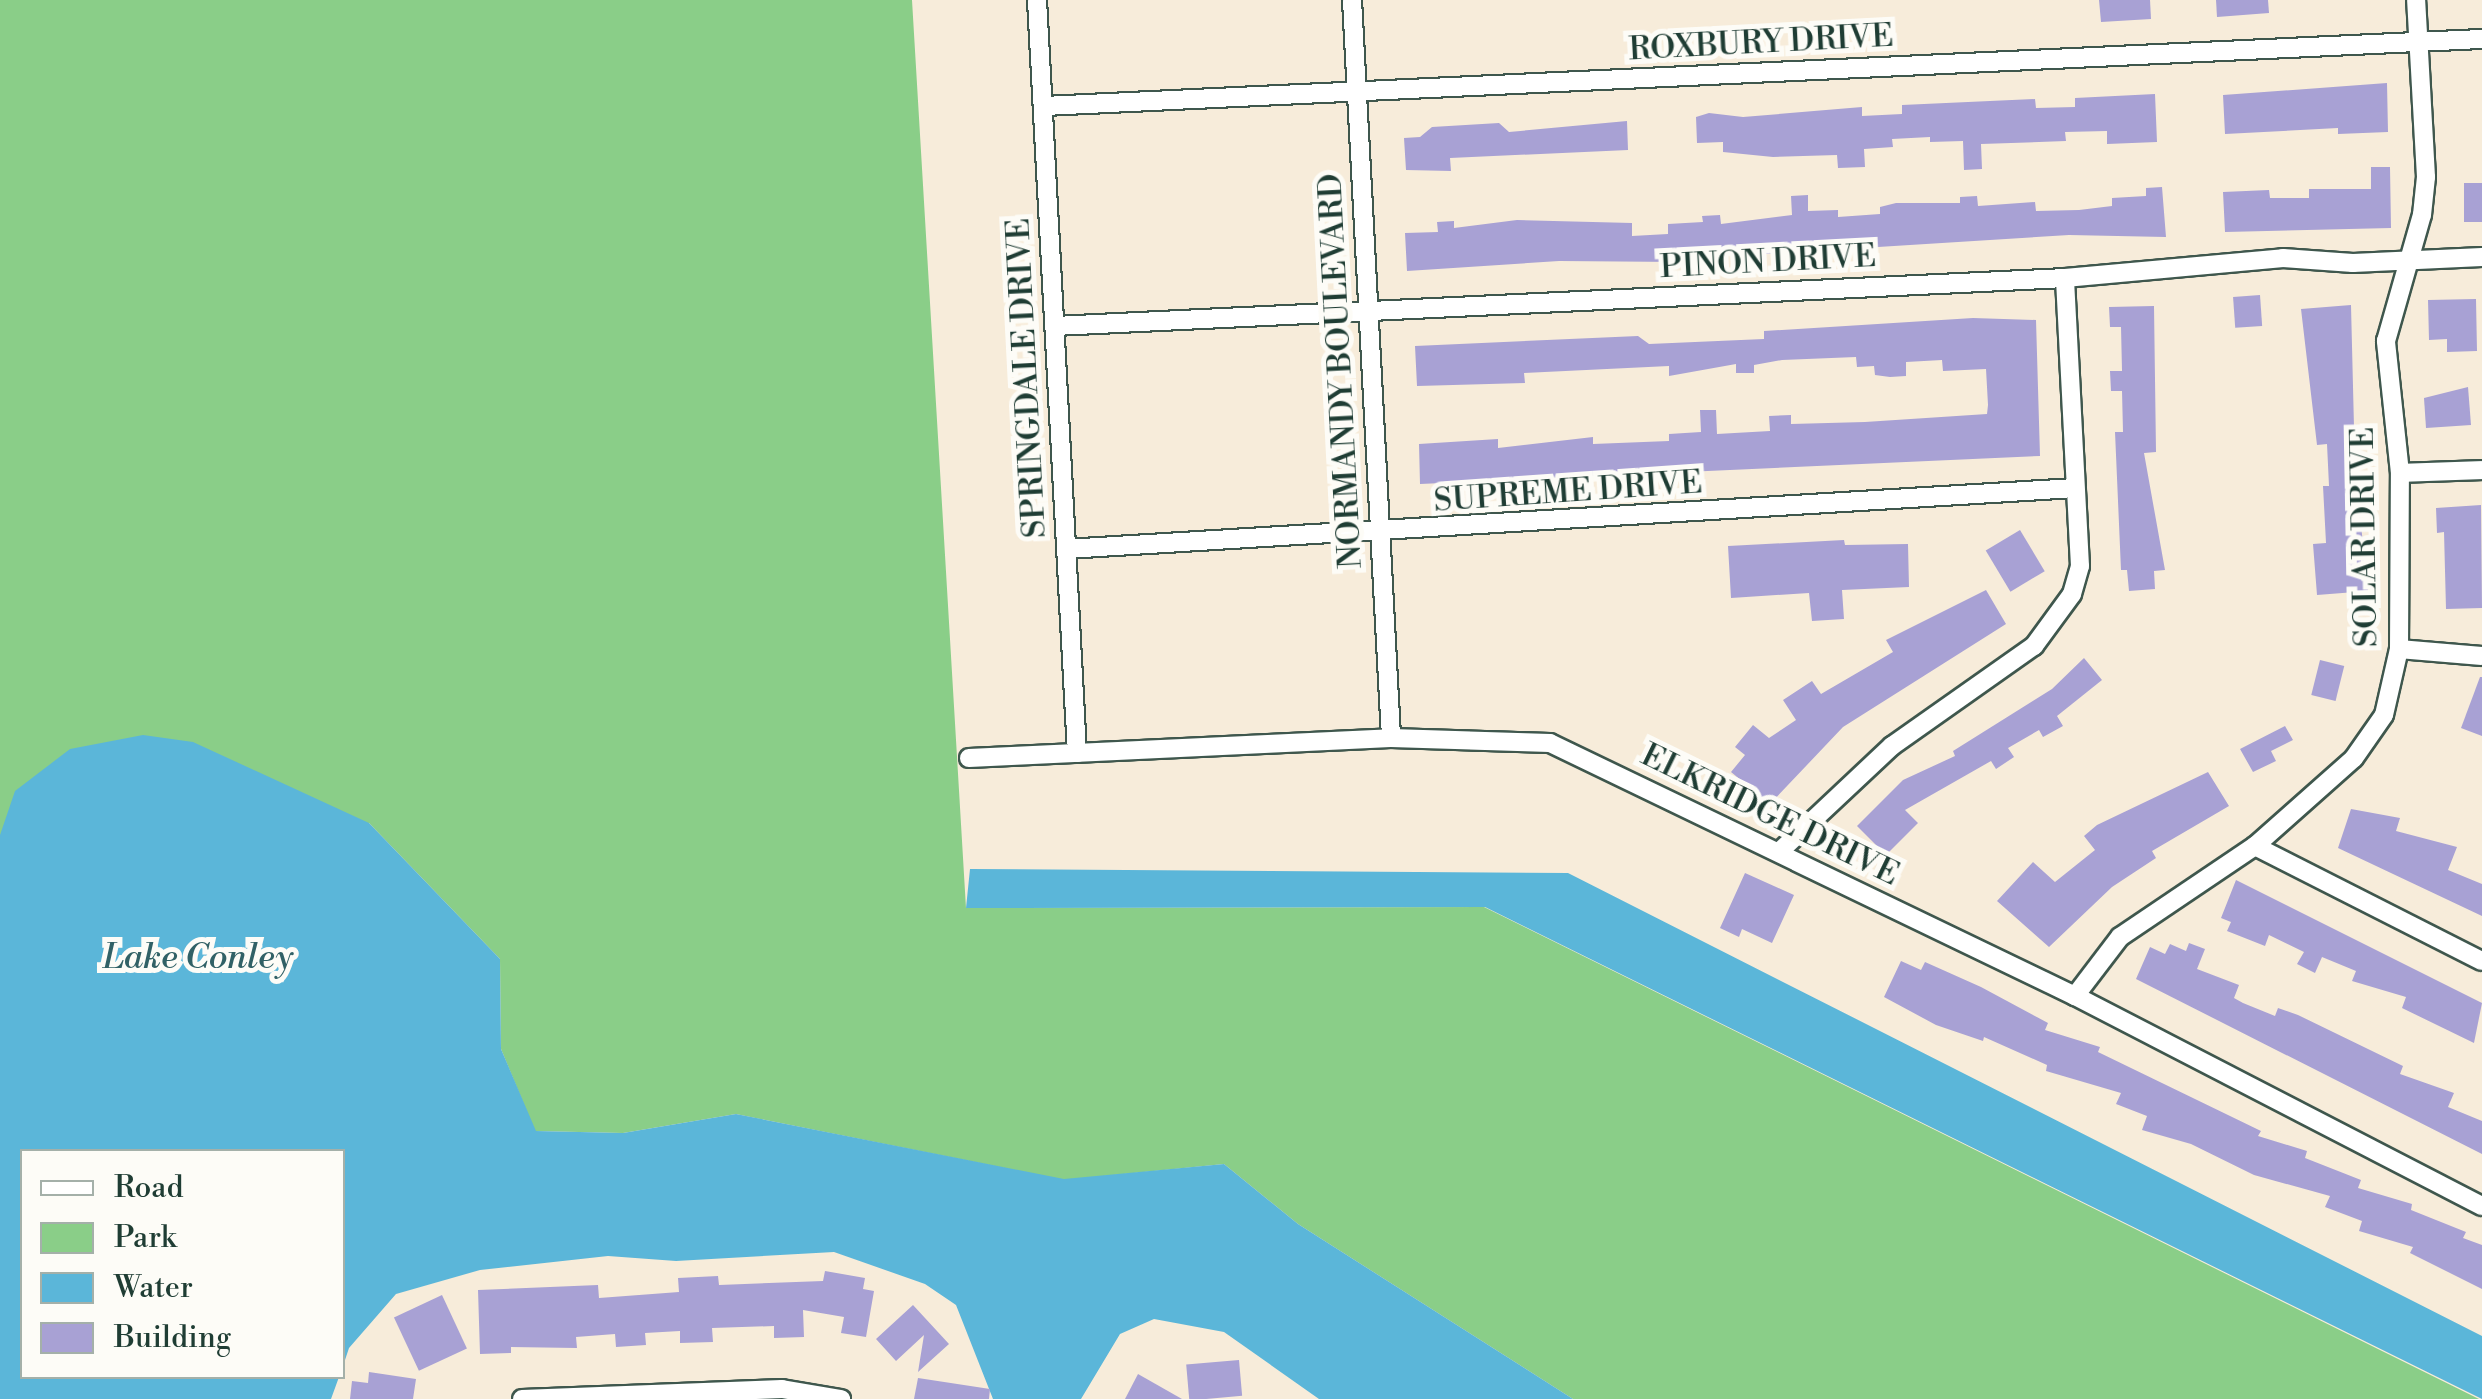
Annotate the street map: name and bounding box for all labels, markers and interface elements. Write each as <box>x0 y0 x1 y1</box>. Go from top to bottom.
street label: ROXBURY DRIVE <box>1628 17 1894 69</box>
street label: NORMANDY BOULEVARD <box>1311 172 1371 570</box>
street label: SPRINGDALE DRIVE <box>999 217 1055 539</box>
street label: PINON DRIVE <box>1659 237 1877 287</box>
street label: SOLAR DRIVE <box>2344 426 2386 648</box>
street label: SUPREME DRIVE <box>1432 463 1704 521</box>
street label: ELKRIDGE DRIVE <box>1635 736 1905 894</box>
water label: Lake Conley <box>103 937 293 979</box>
legend <box>20 1149 345 1379</box>
text: Road <box>114 1169 184 1207</box>
text: Park <box>114 1219 176 1257</box>
text: Water <box>114 1269 193 1307</box>
text: Building <box>114 1319 231 1357</box>

